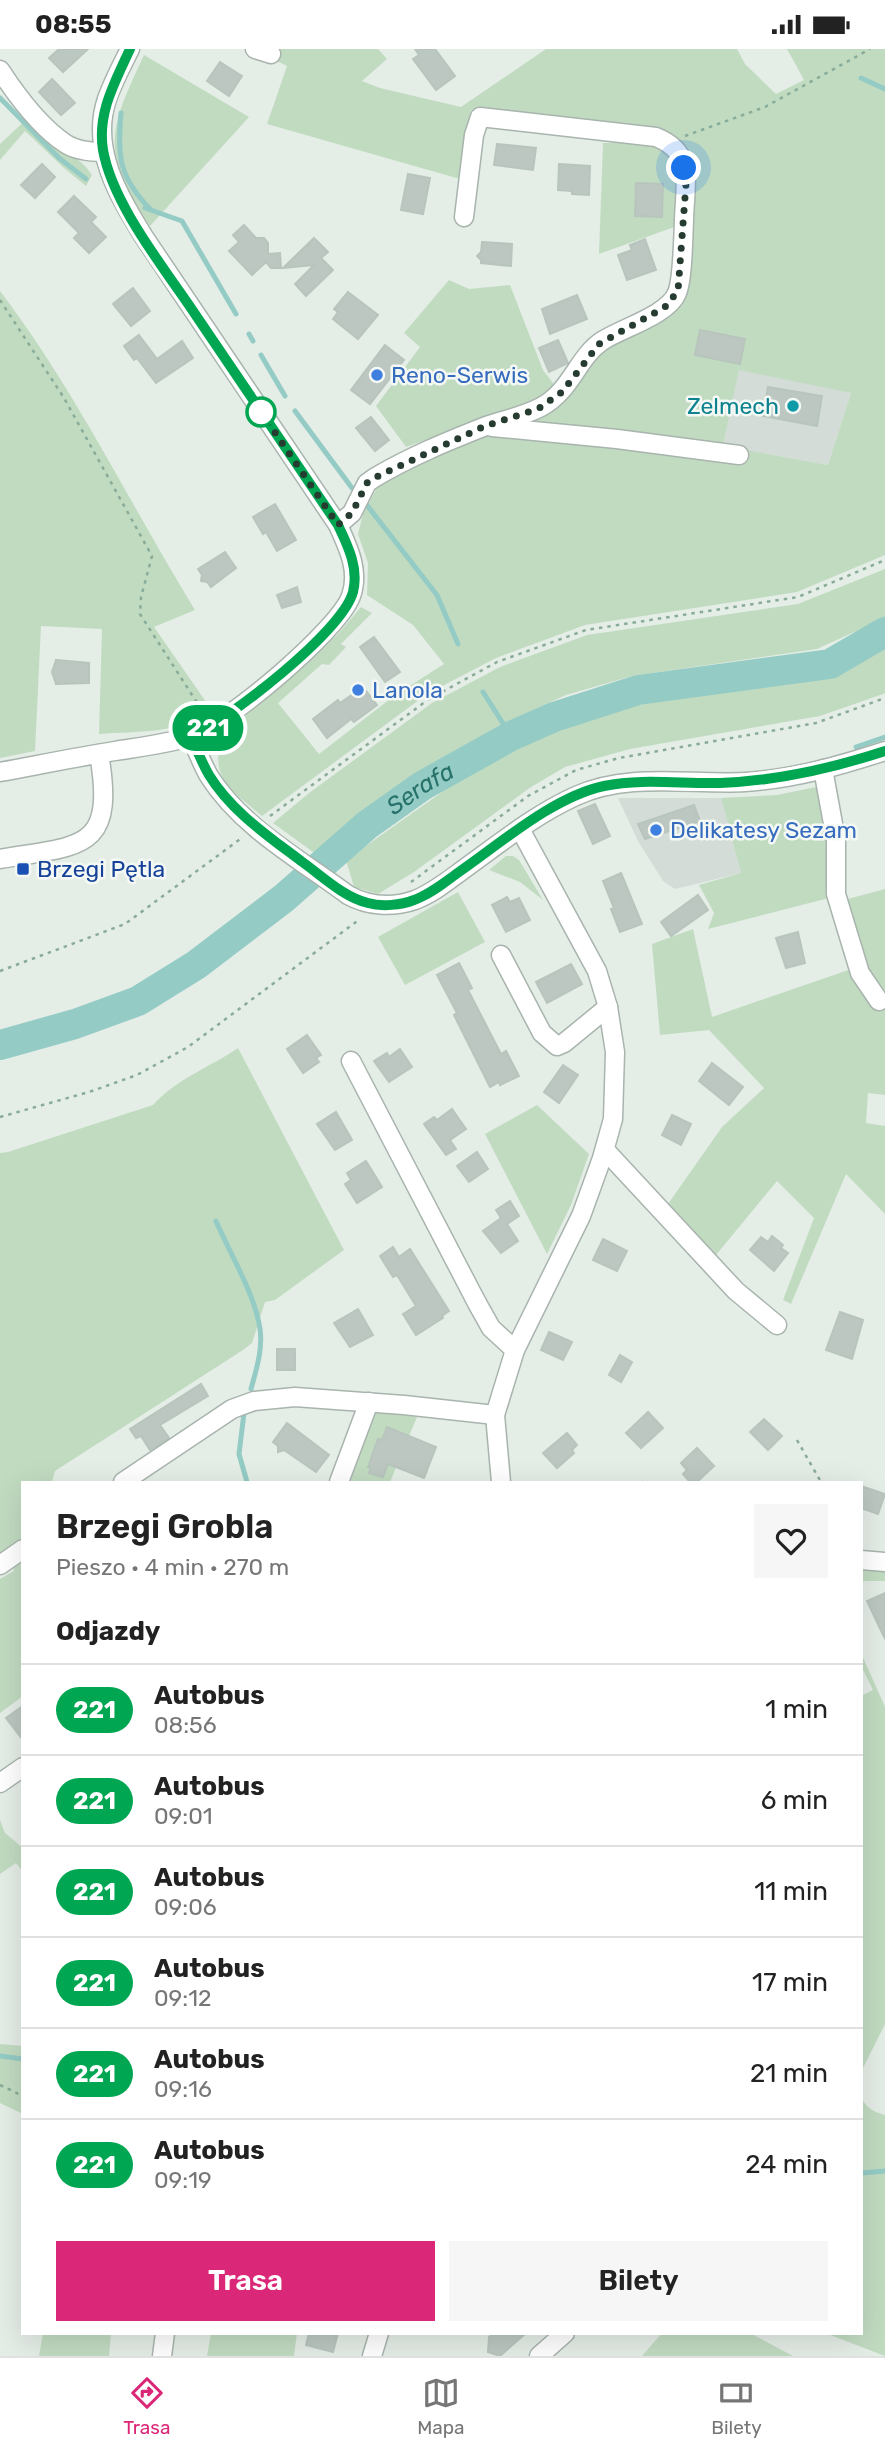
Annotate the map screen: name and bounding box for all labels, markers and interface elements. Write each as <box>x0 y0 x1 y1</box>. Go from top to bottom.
text: 08:55 <box>35 9 111 40</box>
your location <box>666 150 701 185</box>
place label: Reno-Serwis <box>391 361 528 389</box>
marker: Reno-Serwis <box>369 367 385 383</box>
place label: Zelmech <box>687 392 779 420</box>
unlabelled marker <box>246 397 276 427</box>
marker: Zelmech <box>785 398 801 414</box>
place label: Lanola <box>372 676 443 704</box>
marker: Lanola <box>350 682 366 698</box>
line badge: 221 <box>168 705 248 751</box>
text: 221 <box>186 714 230 742</box>
water label: Serafa <box>381 757 459 821</box>
place label: Delikatesy Sezam <box>670 816 857 844</box>
marker: Delikatesy Sezam <box>648 822 664 838</box>
place label: Brzegi Pętla <box>37 855 165 883</box>
marker: Brzegi Pętla <box>15 861 31 877</box>
button: heart <box>754 1504 828 1578</box>
text: Brzegi Grobla <box>56 1507 273 1546</box>
text: Pieszo · 4 min · 270 m <box>56 1553 289 1581</box>
text: Odjazdy <box>56 1616 160 1647</box>
text: Autobus <box>154 1680 265 1711</box>
text: 1 min <box>765 1694 828 1725</box>
text: 221 <box>73 1696 116 1724</box>
text: 08:56 <box>154 1711 217 1739</box>
text: Autobus <box>154 1771 265 1802</box>
text: 6 min <box>761 1785 828 1816</box>
text: 221 <box>73 1787 116 1815</box>
text: 09:01 <box>154 1802 213 1830</box>
text: Autobus <box>154 1862 265 1893</box>
text: 11 min <box>754 1876 828 1907</box>
text: 221 <box>73 1878 116 1906</box>
text: 09:06 <box>154 1893 217 1921</box>
text: Autobus <box>154 1953 265 1984</box>
text: 17 min <box>752 1967 828 1998</box>
text: 221 <box>73 1969 116 1997</box>
text: 09:12 <box>154 1984 211 2012</box>
text: Autobus <box>154 2044 265 2075</box>
text: 21 min <box>750 2058 828 2089</box>
text: 221 <box>73 2060 116 2088</box>
text: 09:16 <box>154 2075 212 2103</box>
text: Autobus <box>154 2135 265 2166</box>
text: 24 min <box>745 2149 828 2180</box>
text: 221 <box>73 2151 116 2179</box>
text: 09:19 <box>154 2166 212 2194</box>
button: Trasa <box>56 2241 435 2321</box>
button: Bilety <box>449 2241 828 2321</box>
tab: Trasa <box>123 2374 171 2439</box>
tab: Mapa <box>417 2374 465 2439</box>
tab: Bilety <box>711 2374 762 2439</box>

